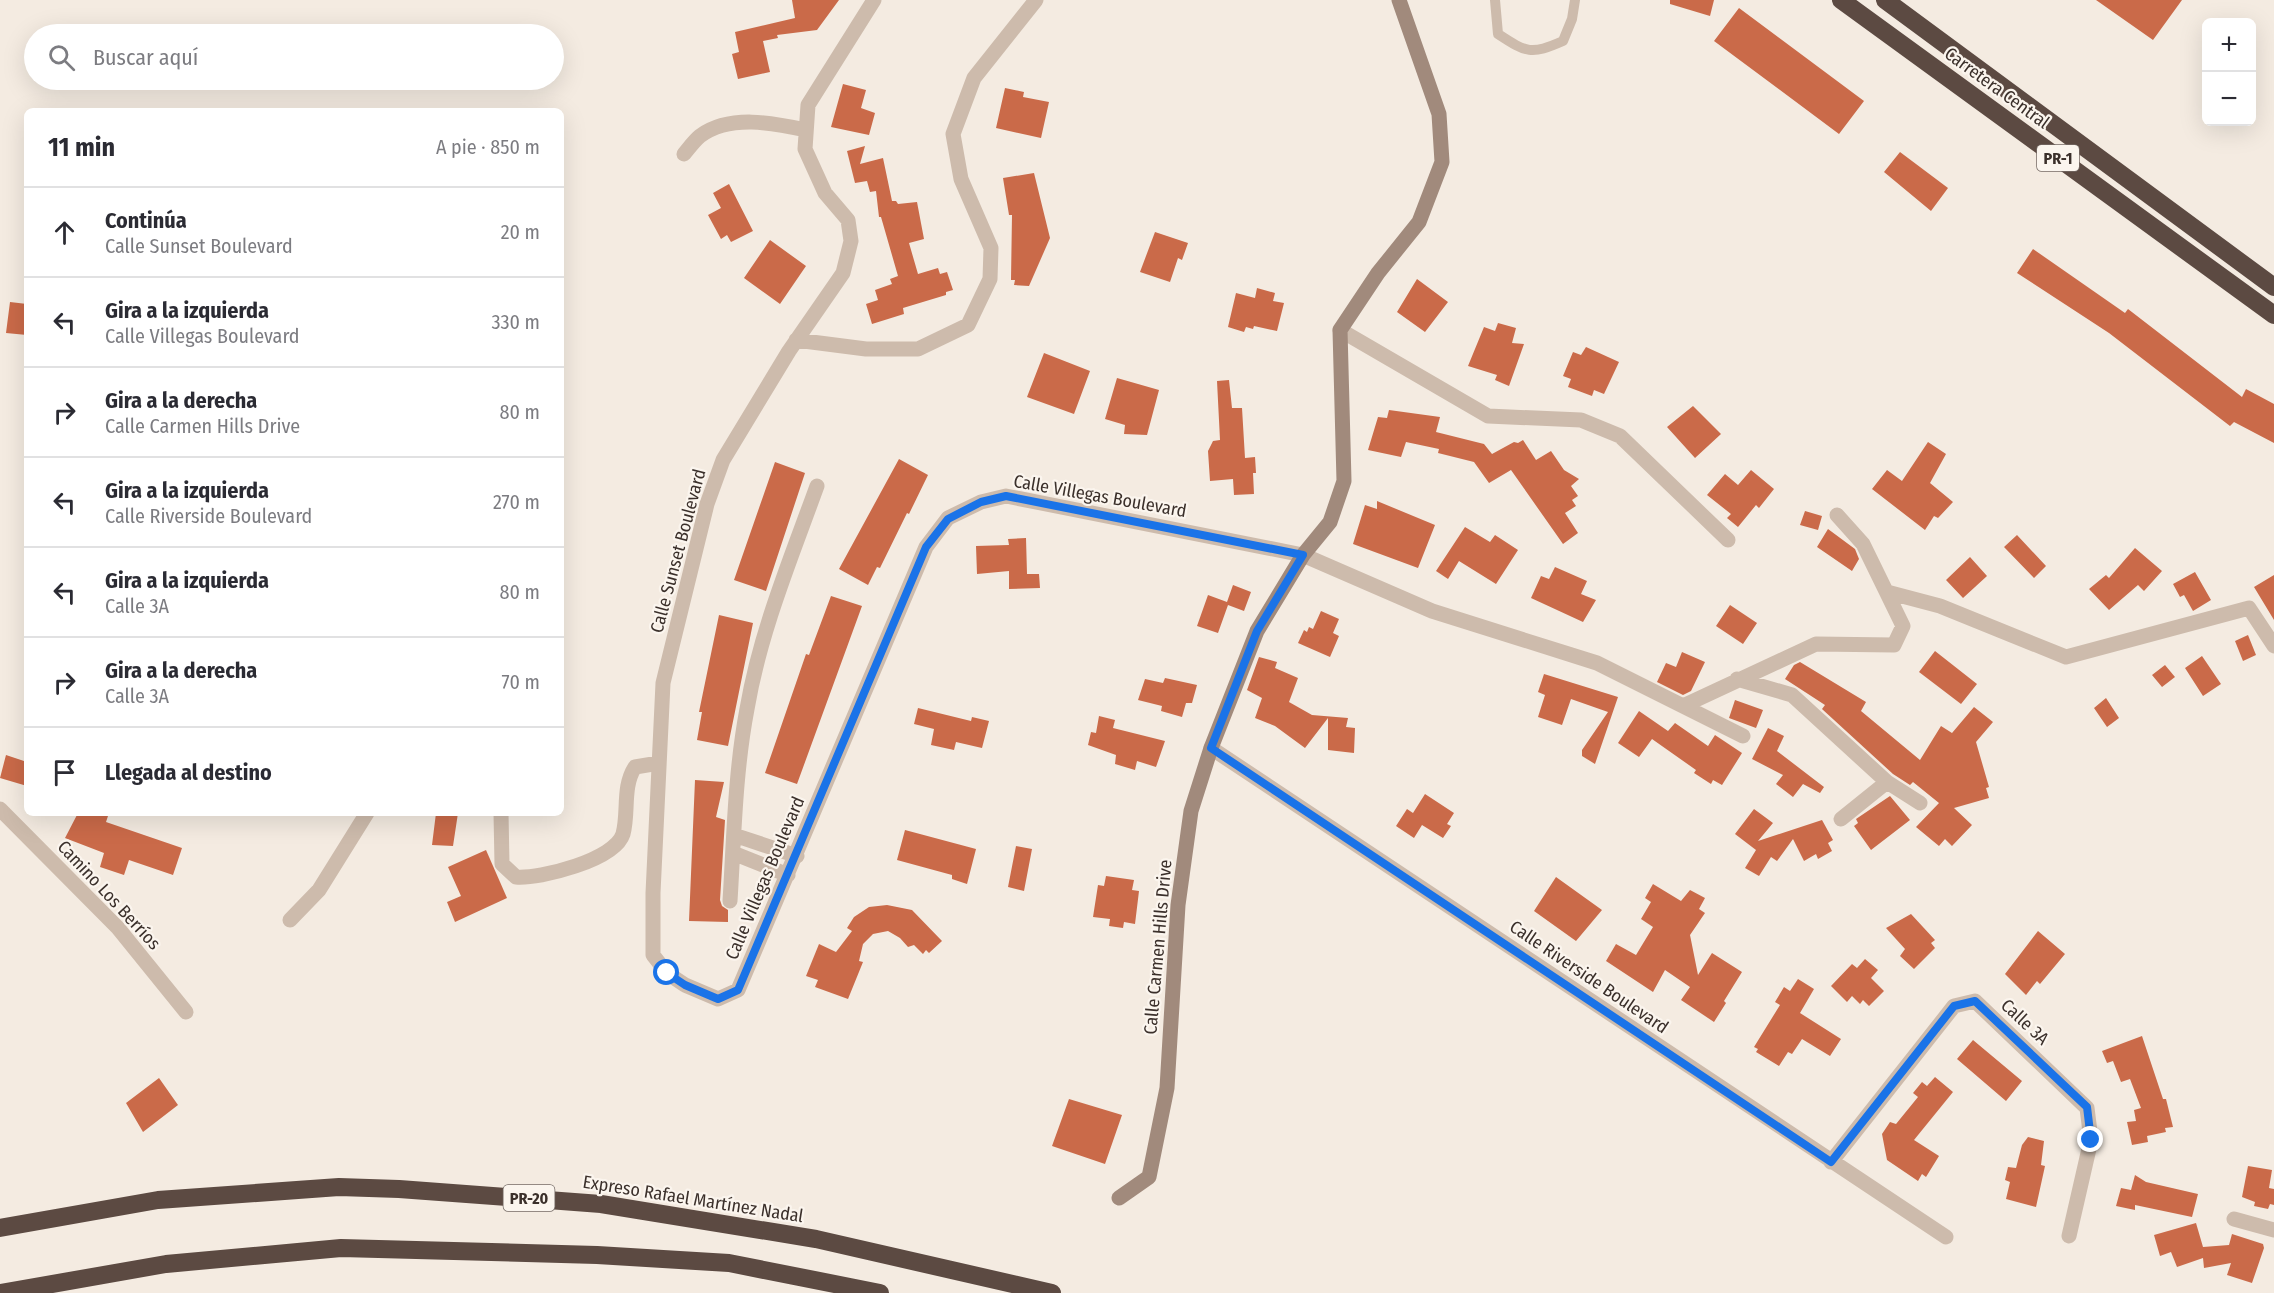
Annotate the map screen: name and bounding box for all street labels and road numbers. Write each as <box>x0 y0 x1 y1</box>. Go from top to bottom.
street label: Carretera Central <box>1940 43 2054 134</box>
road number: PR-1 <box>2037 145 2079 171</box>
street label: Calle Sunset Boulevard <box>646 467 710 635</box>
street label: Calle Villegas Boulevard <box>1012 470 1188 522</box>
street label: Calle Villegas Boulevard <box>721 793 809 963</box>
street label: Camino Los Berríos <box>53 836 165 954</box>
street label: Calle Carmen Hills Drive <box>1139 858 1177 1035</box>
street label: Calle Riverside Boulevard <box>1506 916 1672 1038</box>
street label: Calle 3A <box>1996 994 2054 1050</box>
street label: Expreso Rafael Martínez Nadal <box>581 1171 805 1227</box>
road number: PR-20 <box>504 1185 554 1211</box>

